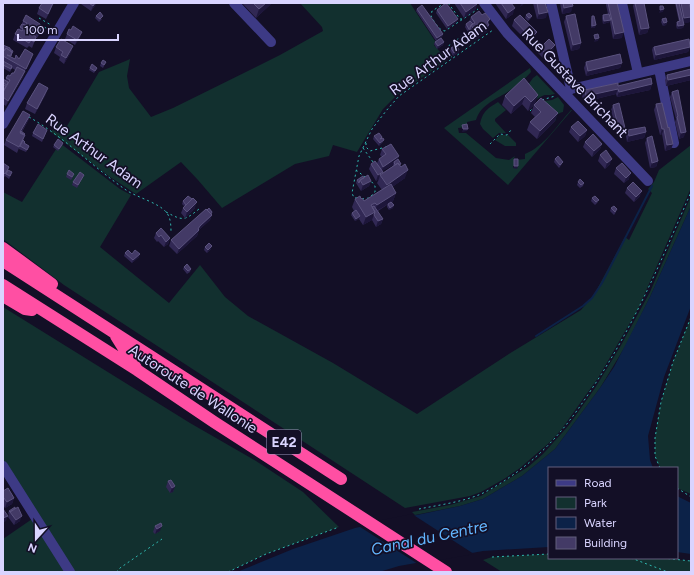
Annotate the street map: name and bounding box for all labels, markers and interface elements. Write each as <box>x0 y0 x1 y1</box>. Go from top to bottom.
scale bar <box>18 16 118 42</box>
street label: Rue Arthur Adam <box>386 17 490 99</box>
text: 100 m <box>24 23 58 37</box>
street label: Rue Gustave Brichant <box>518 25 632 142</box>
street label: Rue Arthur Adam <box>42 110 146 192</box>
street label: Autoroute de Wallonie <box>125 341 261 437</box>
road number: E42 <box>267 430 301 454</box>
legend <box>548 467 678 559</box>
text: Road <box>584 476 612 490</box>
text: Park <box>584 496 607 510</box>
water label: Canal du Centre <box>369 516 489 559</box>
text: Water <box>584 516 616 530</box>
north arrow <box>16 519 56 559</box>
text: Building <box>584 536 627 550</box>
text: N <box>26 540 39 555</box>

